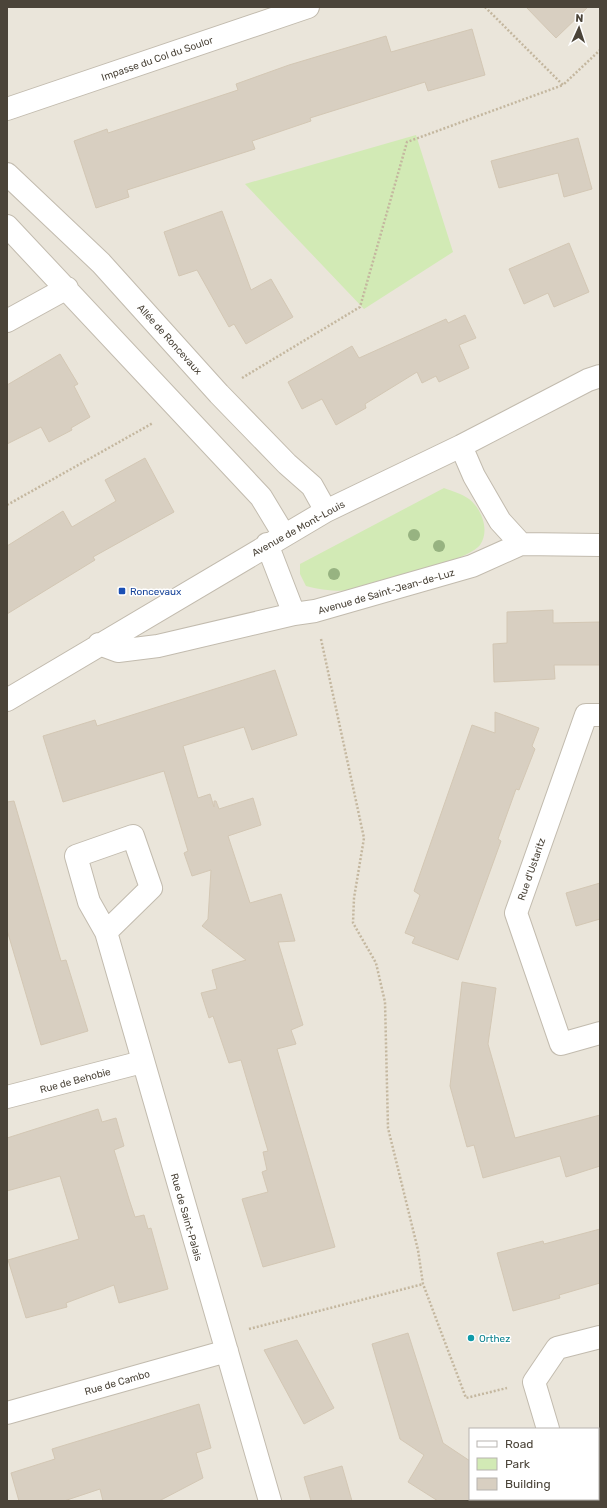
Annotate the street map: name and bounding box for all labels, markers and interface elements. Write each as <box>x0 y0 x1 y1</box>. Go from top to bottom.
north arrow <box>559 8 599 48</box>
text: N <box>575 12 584 25</box>
street label: Impasse du Col du Soulor <box>100 34 215 84</box>
street label: Allée de Roncevaux <box>134 302 204 378</box>
street label: Avenue de Mont-Louis <box>250 498 347 559</box>
street label: Avenue de Saint-Jean-de-Luz <box>317 567 456 617</box>
marker: Roncevaux <box>117 586 127 596</box>
place label: Roncevaux <box>130 586 182 598</box>
street label: Rue d'Ustaritz <box>516 836 548 902</box>
street label: Rue de Behobie <box>39 1066 112 1096</box>
street label: Rue de Saint-Palais <box>168 1172 204 1263</box>
marker: Orthez <box>466 1333 476 1343</box>
place label: Orthez <box>479 1333 510 1345</box>
street label: Rue de Cambo <box>83 1368 152 1398</box>
legend <box>469 1428 599 1500</box>
text: Road <box>505 1437 533 1451</box>
text: Park <box>505 1457 531 1471</box>
text: Building <box>505 1477 551 1491</box>

